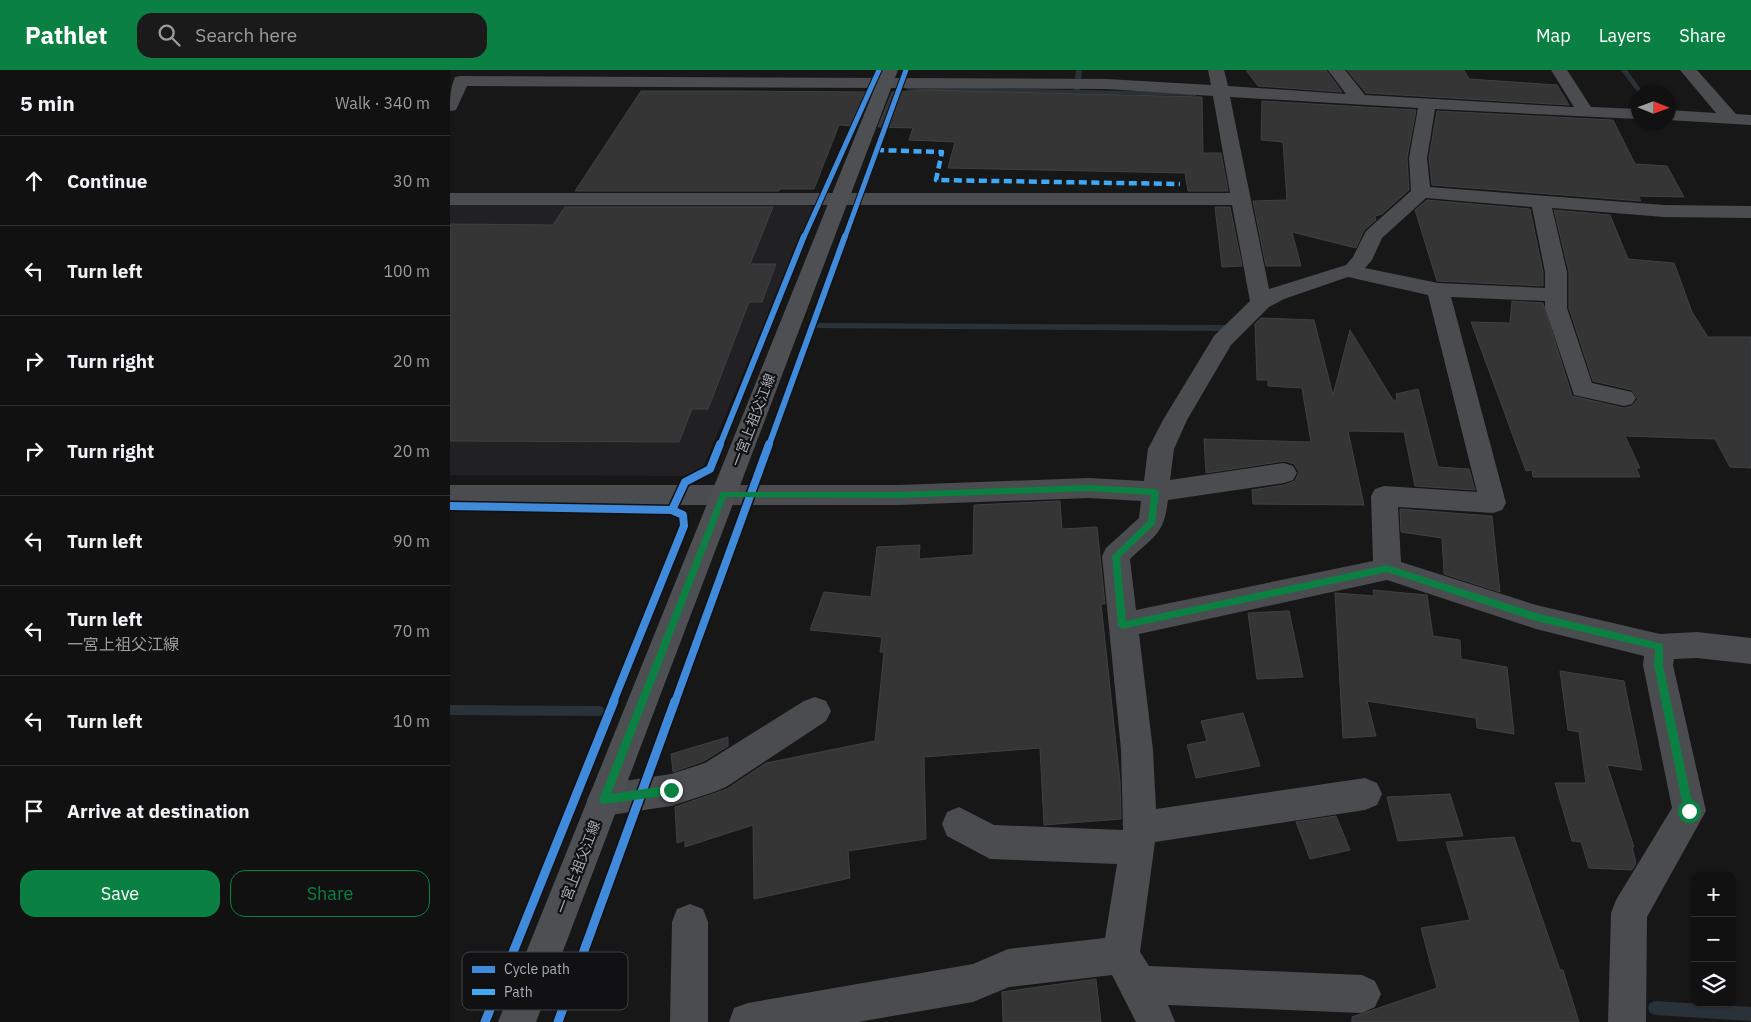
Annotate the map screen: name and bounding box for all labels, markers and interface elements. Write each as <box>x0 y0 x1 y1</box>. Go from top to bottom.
search box <box>137 13 487 58</box>
text: Pathlet <box>25 19 107 51</box>
icon: search <box>155 21 183 49</box>
text: Search here <box>195 23 297 47</box>
text: Map <box>1536 24 1571 47</box>
text: Layers <box>1599 24 1651 47</box>
text: Share <box>1679 24 1726 47</box>
north arrow <box>1631 85 1676 130</box>
text: 5 min <box>20 89 75 117</box>
text: Walk · 340 m <box>335 93 430 113</box>
icon: ahead <box>20 167 48 195</box>
text: Continue <box>67 169 147 193</box>
text: 30 m <box>393 171 430 191</box>
icon: left <box>20 257 48 285</box>
text: Turn left <box>67 259 143 283</box>
text: 100 m <box>383 261 430 281</box>
icon: right <box>20 347 48 375</box>
text: Turn right <box>67 349 154 373</box>
text: 20 m <box>393 351 430 371</box>
street label: 一宮上祖父江線 <box>727 371 779 469</box>
icon: right <box>20 437 48 465</box>
text: Turn right <box>67 439 154 463</box>
text: 20 m <box>393 441 430 461</box>
icon: left <box>20 527 48 555</box>
text: Turn left <box>67 529 143 553</box>
text: 90 m <box>393 531 430 551</box>
text: Turn left <box>67 607 143 631</box>
icon: left <box>20 617 48 645</box>
text: 70 m <box>393 621 430 641</box>
text: 一宮上祖父江線 <box>67 634 179 654</box>
icon: left <box>20 707 48 735</box>
text: Turn left <box>67 709 143 733</box>
text: 10 m <box>393 711 430 731</box>
route end <box>660 779 683 802</box>
icon: arrive <box>20 797 48 825</box>
text: Arrive at destination <box>67 799 250 823</box>
route start <box>1678 800 1701 823</box>
street label: 一宮上祖父江線 <box>552 818 604 916</box>
button: Save <box>20 870 220 917</box>
button: Share <box>230 870 430 917</box>
map controls <box>1691 872 1736 1007</box>
button: + <box>1691 872 1736 917</box>
button: − <box>1691 917 1736 962</box>
legend <box>462 952 628 1010</box>
text: Cycle path <box>504 960 570 978</box>
button: layers <box>1691 962 1736 1007</box>
text: Path <box>504 983 533 1001</box>

